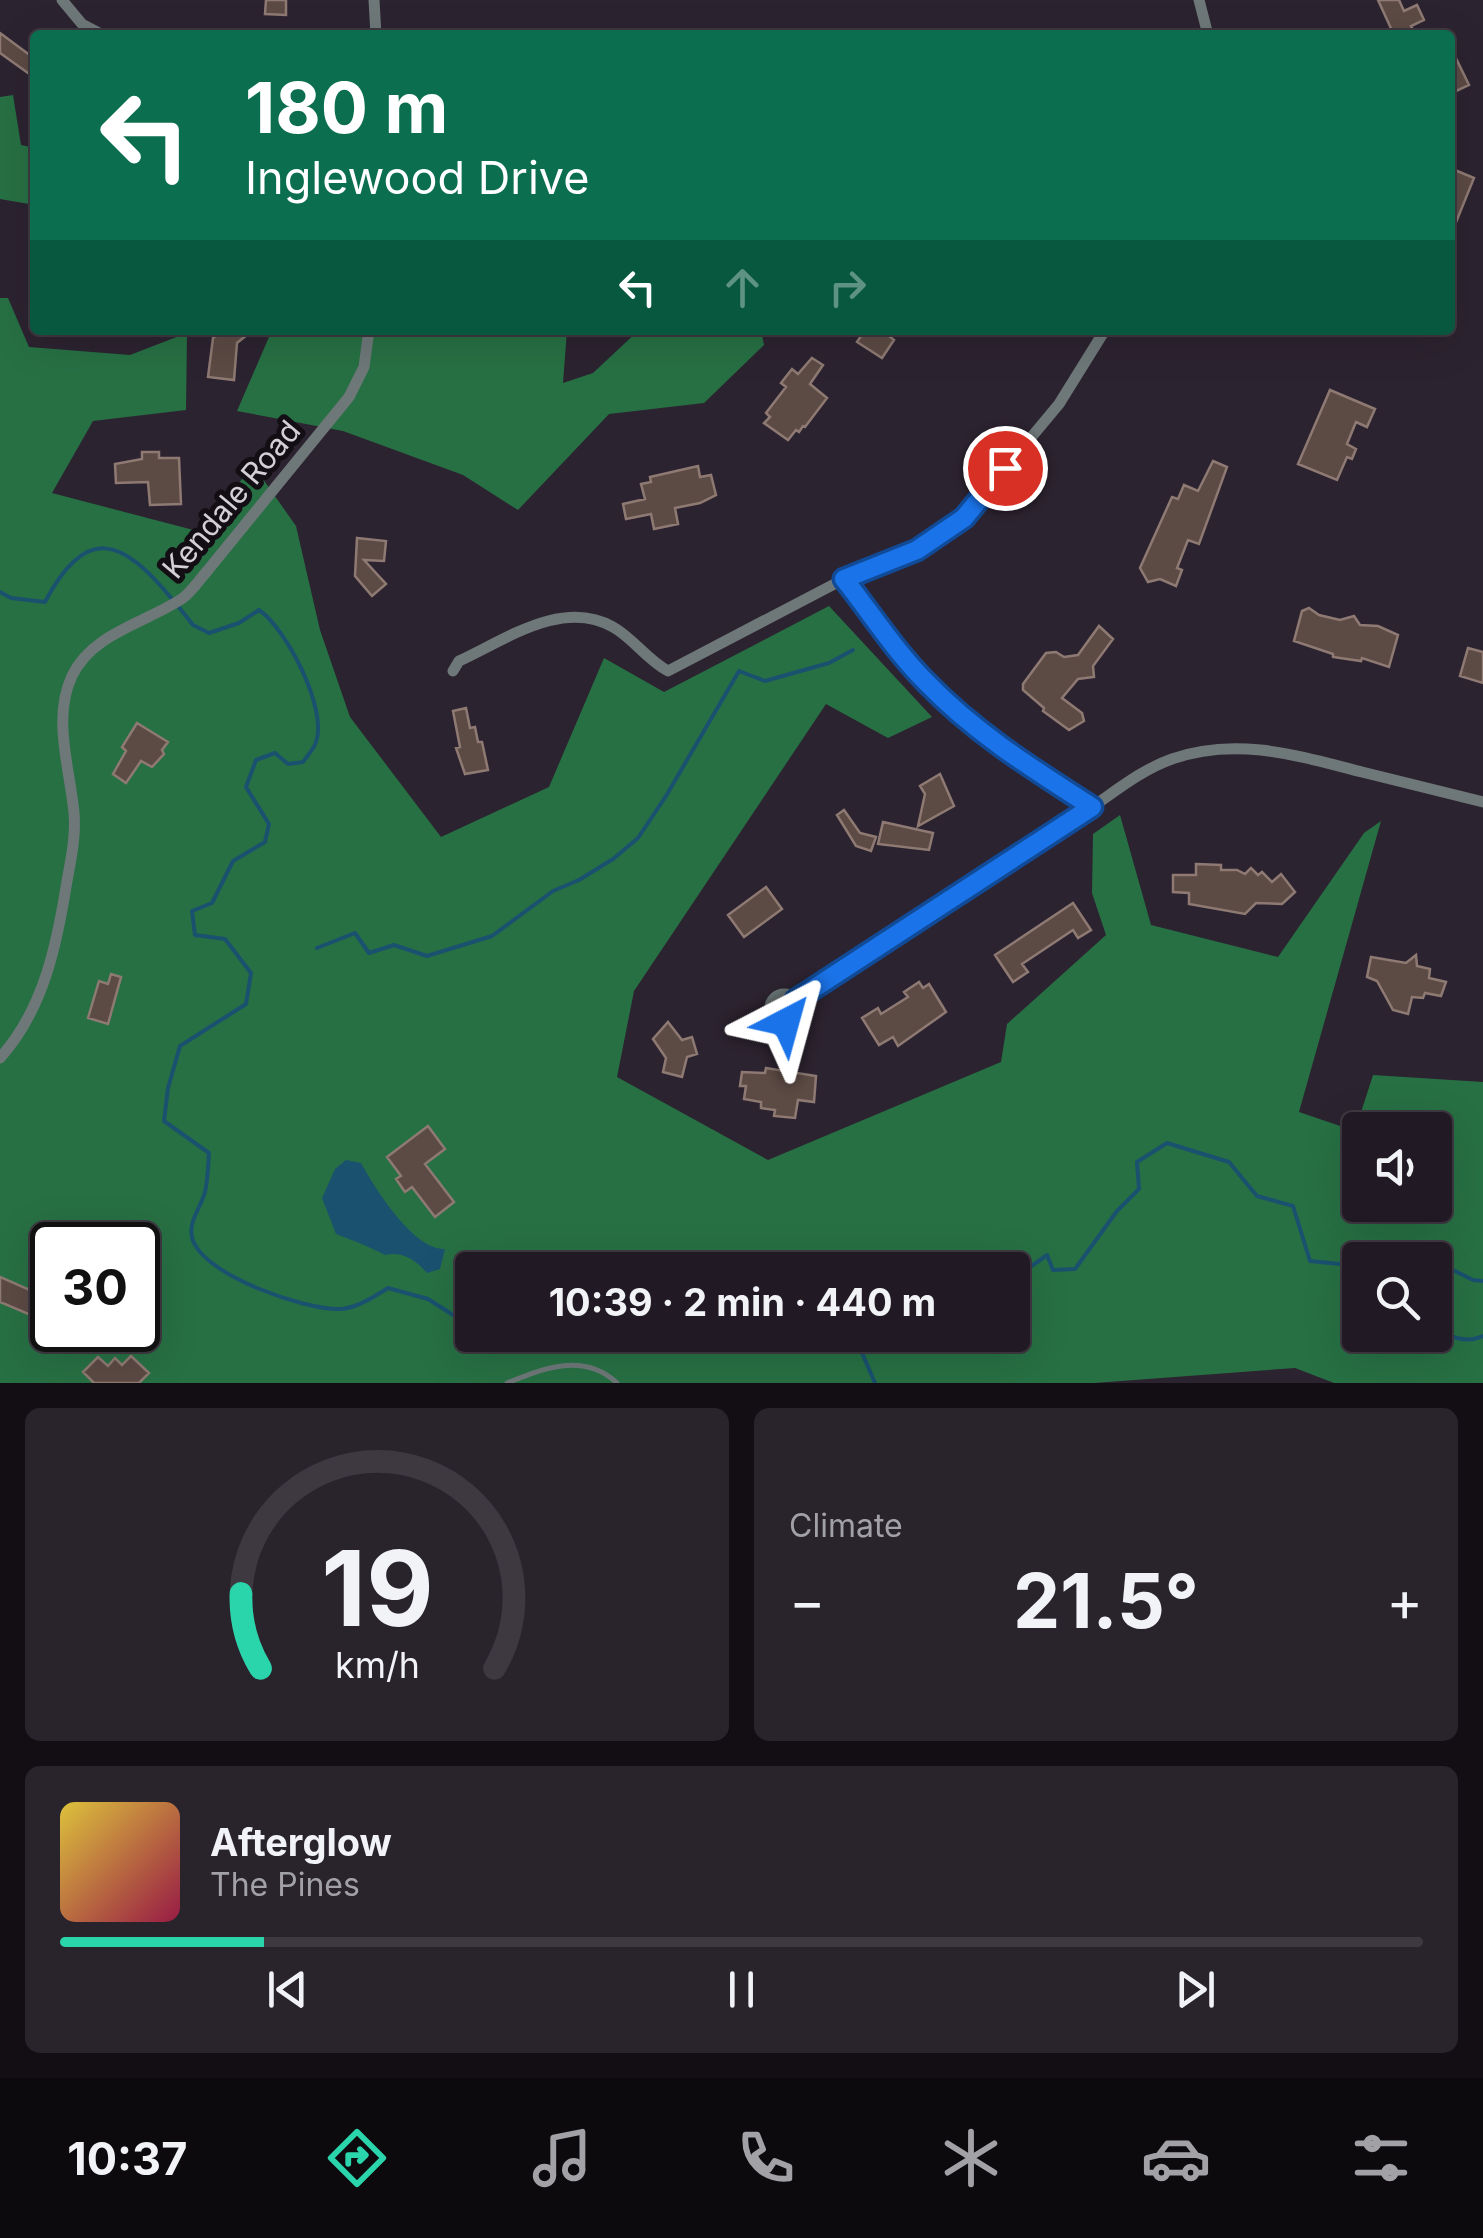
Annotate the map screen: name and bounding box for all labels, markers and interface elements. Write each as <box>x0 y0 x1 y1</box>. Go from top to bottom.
text: 180 m <box>245 65 448 150</box>
icon: left <box>80 70 210 200</box>
text: Inglewood Drive <box>245 150 589 205</box>
icon: left <box>610 260 665 315</box>
icon: ahead <box>715 260 770 315</box>
icon: right <box>820 260 875 315</box>
street label: Kendale Road <box>155 413 307 585</box>
pin <box>963 426 1048 511</box>
icon: arrive <box>978 441 1033 496</box>
position arrow <box>734 970 838 1074</box>
map controls <box>1342 1112 1452 1352</box>
button: sound <box>1342 1112 1452 1222</box>
speed limit sign: 30 <box>30 1222 160 1352</box>
button: search <box>1342 1242 1452 1352</box>
text: 10:39 · 2 min · 440 m <box>549 1279 936 1325</box>
text: Climate <box>789 1506 903 1545</box>
text: 19 <box>321 1525 433 1651</box>
text: 21.5° <box>1013 1555 1199 1646</box>
text: − <box>789 1568 825 1634</box>
text: + <box>1387 1568 1423 1634</box>
text: km/h <box>335 1643 419 1687</box>
text: Afterglow <box>210 1819 392 1865</box>
text: The Pines <box>210 1865 360 1904</box>
icon: previous <box>260 1962 315 2017</box>
icon: pause <box>714 1962 769 2017</box>
icon: next <box>1168 1962 1223 2017</box>
icon: directions <box>322 2123 392 2193</box>
icon: music <box>527 2123 597 2193</box>
icon: phone <box>731 2123 801 2193</box>
icon: climate <box>936 2123 1006 2193</box>
icon: car <box>1141 2123 1211 2193</box>
icon: filters <box>1346 2123 1416 2193</box>
text: 10:37 <box>67 2131 187 2186</box>

